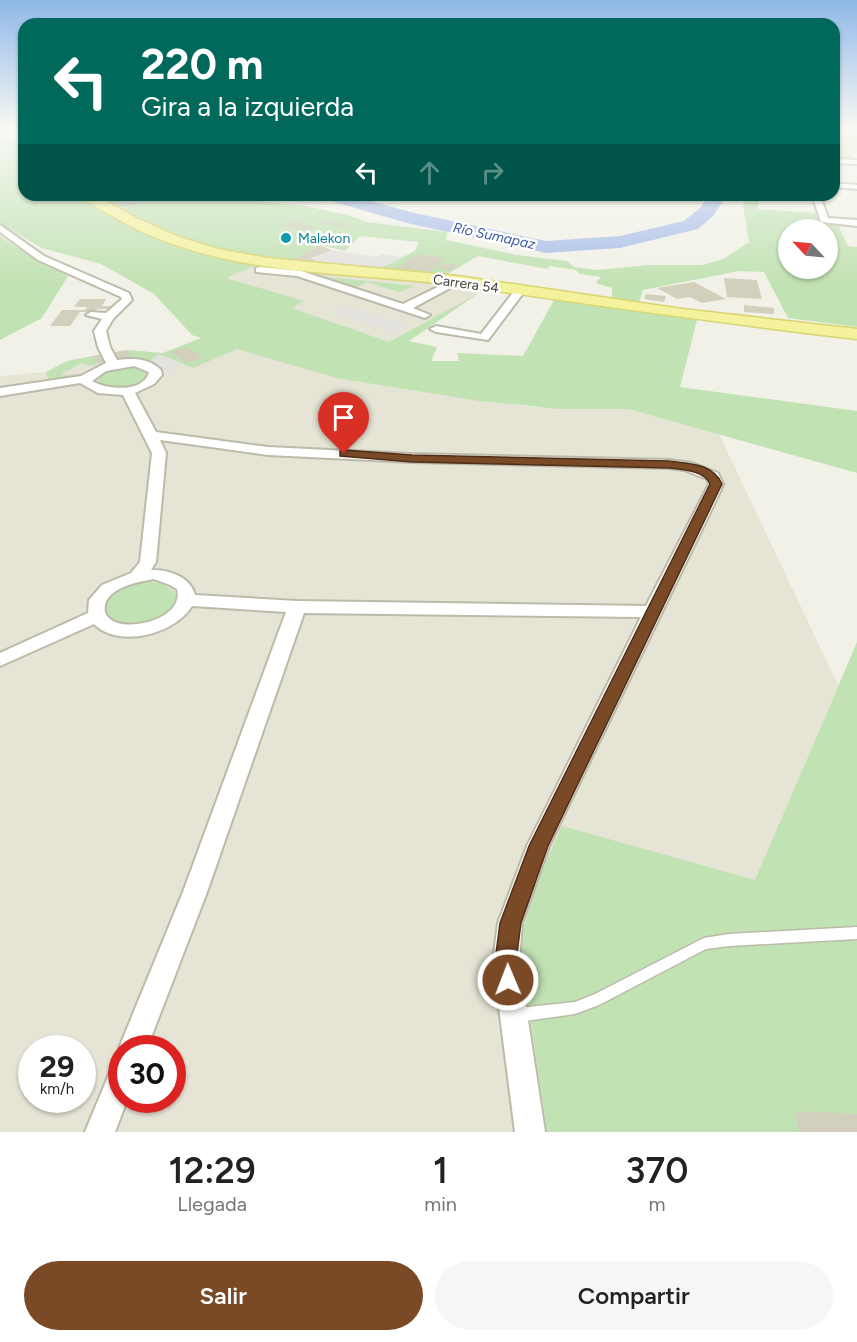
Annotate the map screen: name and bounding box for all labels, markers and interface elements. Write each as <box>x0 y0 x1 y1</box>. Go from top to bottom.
text: 220 m <box>141 39 263 90</box>
icon: left <box>42 42 120 120</box>
text: Gira a la izquierda <box>141 90 354 123</box>
icon: left <box>350 156 383 189</box>
icon: ahead <box>413 156 446 189</box>
icon: right <box>476 156 509 189</box>
water label: Río Sumapaz <box>451 219 537 253</box>
north arrow <box>778 219 838 279</box>
map controls <box>778 219 838 279</box>
place label: Malekon <box>298 230 350 247</box>
marker: Malekon <box>279 231 293 245</box>
street label: Carrera 54 <box>432 271 500 297</box>
pin <box>318 392 369 454</box>
icon: arrive <box>327 401 360 434</box>
position arrow <box>476 948 540 1012</box>
speed limit sign: 30 <box>108 1035 186 1113</box>
text: 29 <box>40 1048 74 1085</box>
text: km/h <box>40 1080 74 1098</box>
text: 12:29 <box>169 1149 256 1192</box>
text: 1 <box>433 1149 448 1192</box>
text: 370 <box>626 1149 688 1192</box>
text: Llegada <box>177 1192 247 1216</box>
text: min <box>424 1192 457 1216</box>
text: m <box>648 1192 665 1216</box>
button: Salir <box>24 1261 423 1330</box>
button: Compartir <box>435 1261 833 1330</box>

